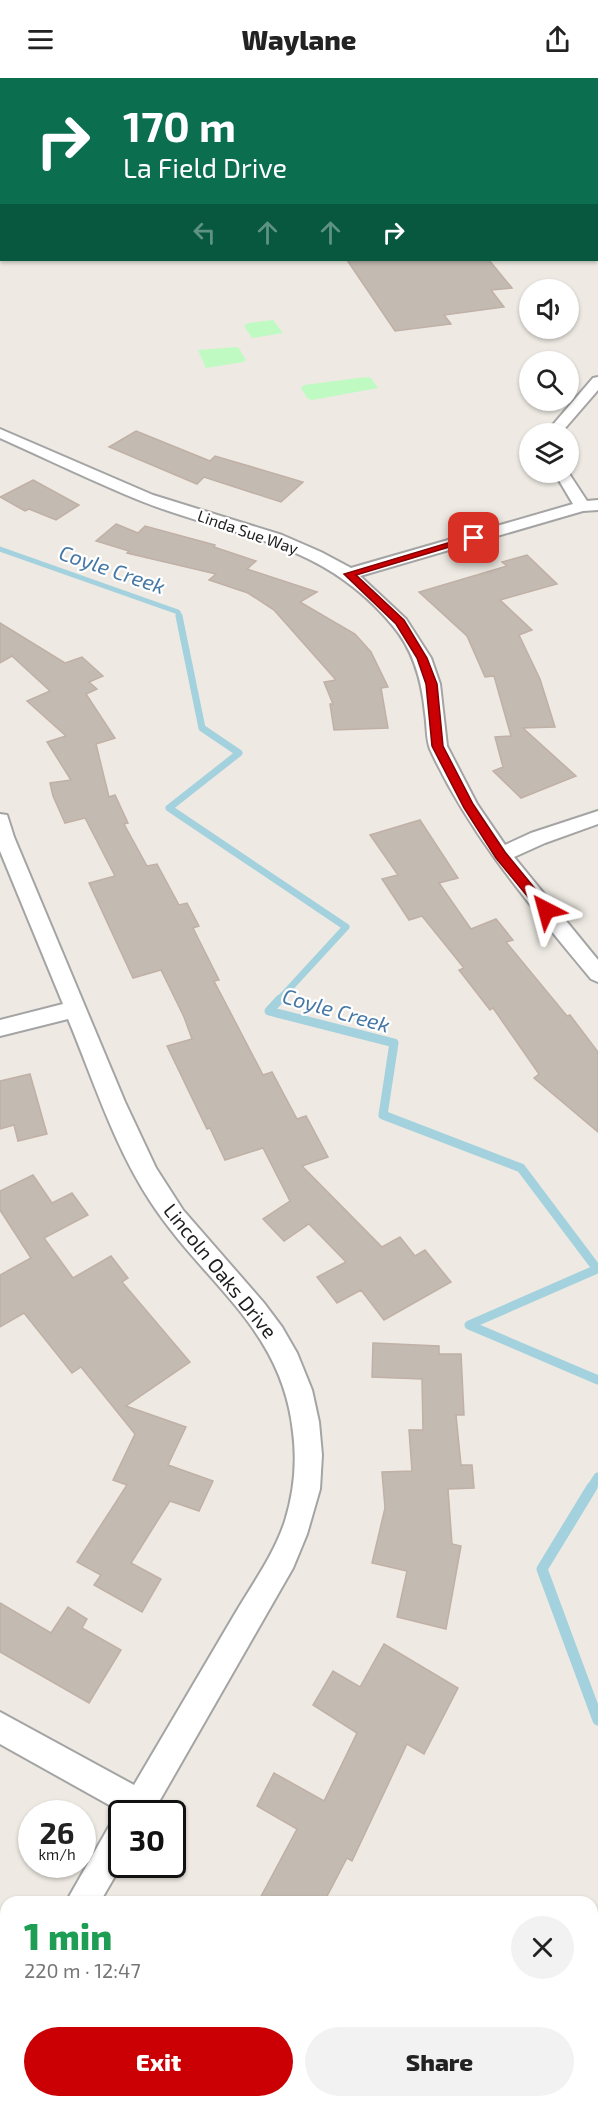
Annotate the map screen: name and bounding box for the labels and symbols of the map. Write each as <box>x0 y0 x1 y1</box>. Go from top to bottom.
street label: Linda Sue Way <box>195 505 302 558</box>
pin <box>448 512 499 563</box>
water label: Coyle Creek <box>56 539 169 599</box>
position arrow <box>514 878 578 942</box>
water label: Coyle Creek <box>280 982 393 1038</box>
street label: Lincoln Oaks Drive <box>159 1198 282 1343</box>
speed limit sign: 30 <box>108 1800 186 1878</box>

